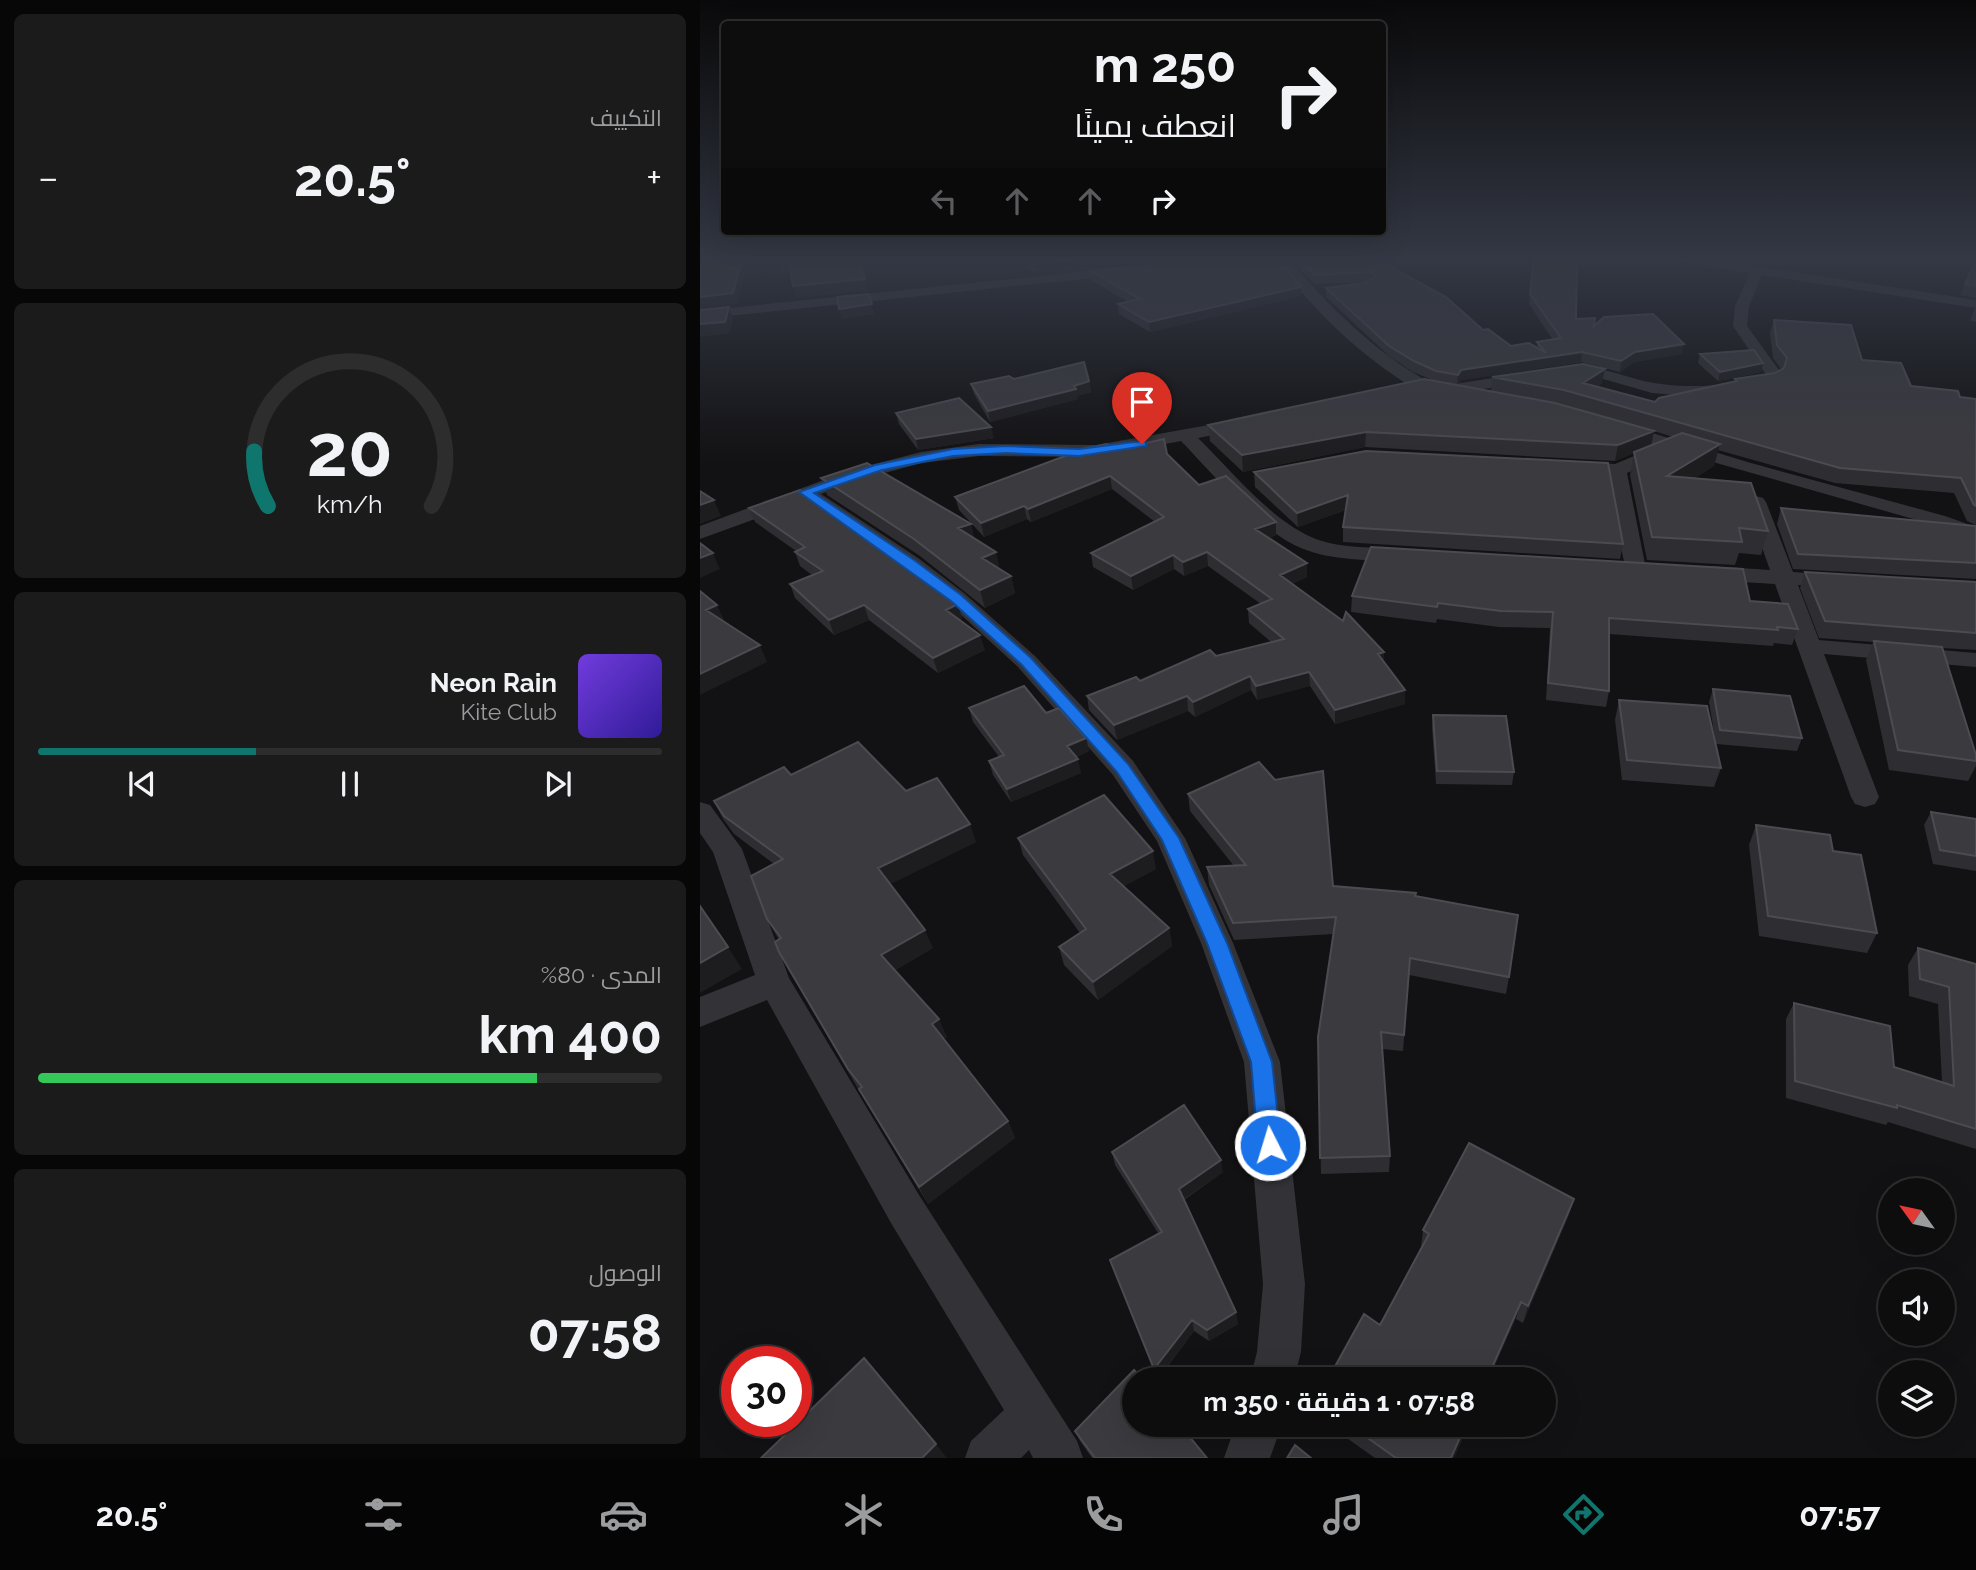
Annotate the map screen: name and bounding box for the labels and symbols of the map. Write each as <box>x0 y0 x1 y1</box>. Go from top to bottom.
pin <box>1112 372 1172 444</box>
position arrow <box>1233 1108 1307 1182</box>
north arrow <box>1878 1178 1955 1255</box>
speed limit sign: 30 <box>721 1346 812 1437</box>

